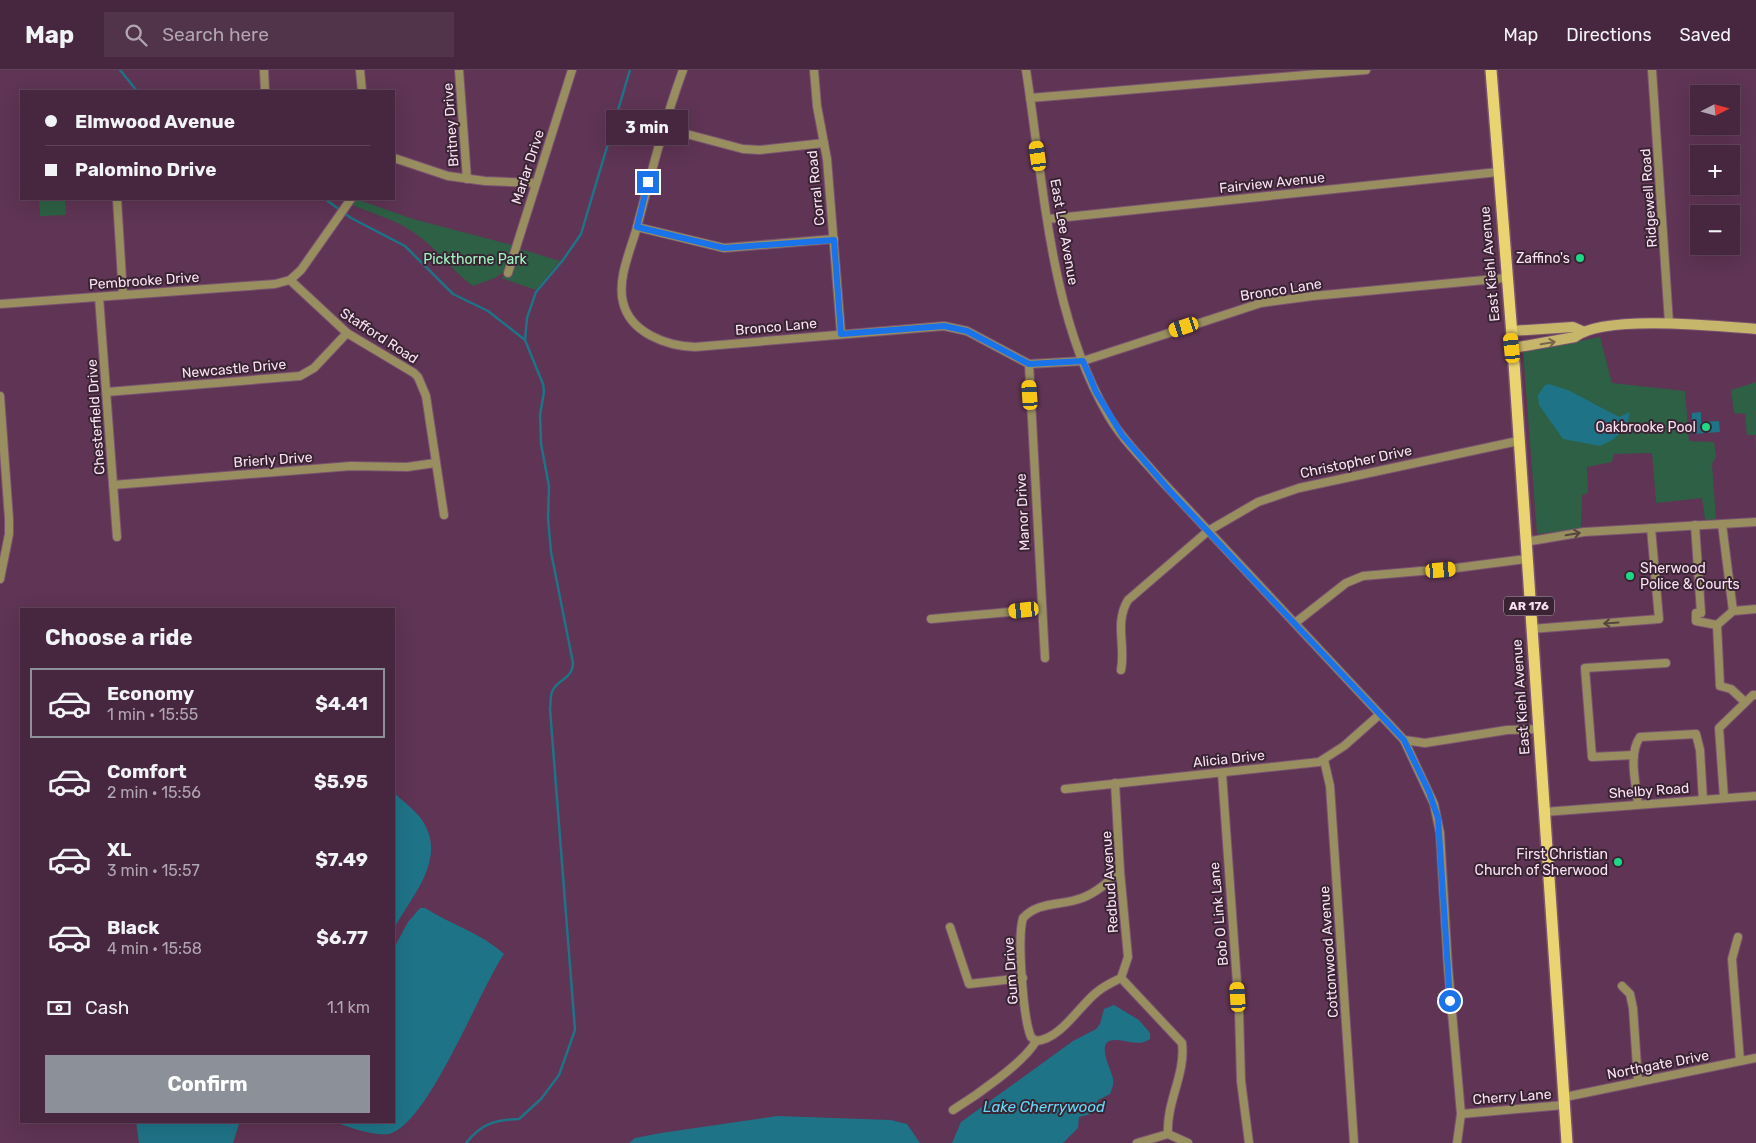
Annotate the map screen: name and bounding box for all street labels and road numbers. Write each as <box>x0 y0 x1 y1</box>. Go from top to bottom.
street label: Britney Drive <box>440 82 462 168</box>
street label: Marlar Drive <box>508 127 548 206</box>
street label: Ridgewell Road <box>1637 148 1661 248</box>
street label: Corral Road <box>804 150 828 226</box>
street label: Fairview Avenue <box>1218 169 1326 197</box>
street label: East Lee Avenue <box>1046 177 1082 287</box>
street label: East Kiehl Avenue <box>1476 205 1504 322</box>
street label: Pembrooke Drive <box>88 269 200 293</box>
street label: Bronco Lane <box>1239 275 1323 305</box>
street label: Stafford Road <box>337 304 421 368</box>
street label: Bronco Lane <box>734 315 818 339</box>
street label: Newcastle Drive <box>181 356 287 382</box>
street label: Chesterfield Drive <box>83 358 109 475</box>
street label: Christopher Drive <box>1298 442 1414 482</box>
street label: Brierly Drive <box>233 449 313 471</box>
street label: Manor Drive <box>1012 473 1034 551</box>
road number: AR 176 <box>1504 596 1554 616</box>
street label: East Kiehl Avenue <box>1508 638 1534 755</box>
street label: Alicia Drive <box>1192 747 1266 771</box>
street label: Shelby Road <box>1608 780 1690 802</box>
street label: Redbud Avenue <box>1098 830 1122 934</box>
street label: Bob O Link Lane <box>1206 861 1232 967</box>
street label: Cottonwood Avenue <box>1316 885 1342 1019</box>
street label: Gum Drive <box>1000 937 1022 1005</box>
street label: Northgate Drive <box>1606 1047 1711 1083</box>
street label: Cherry Lane <box>1472 1086 1552 1108</box>

